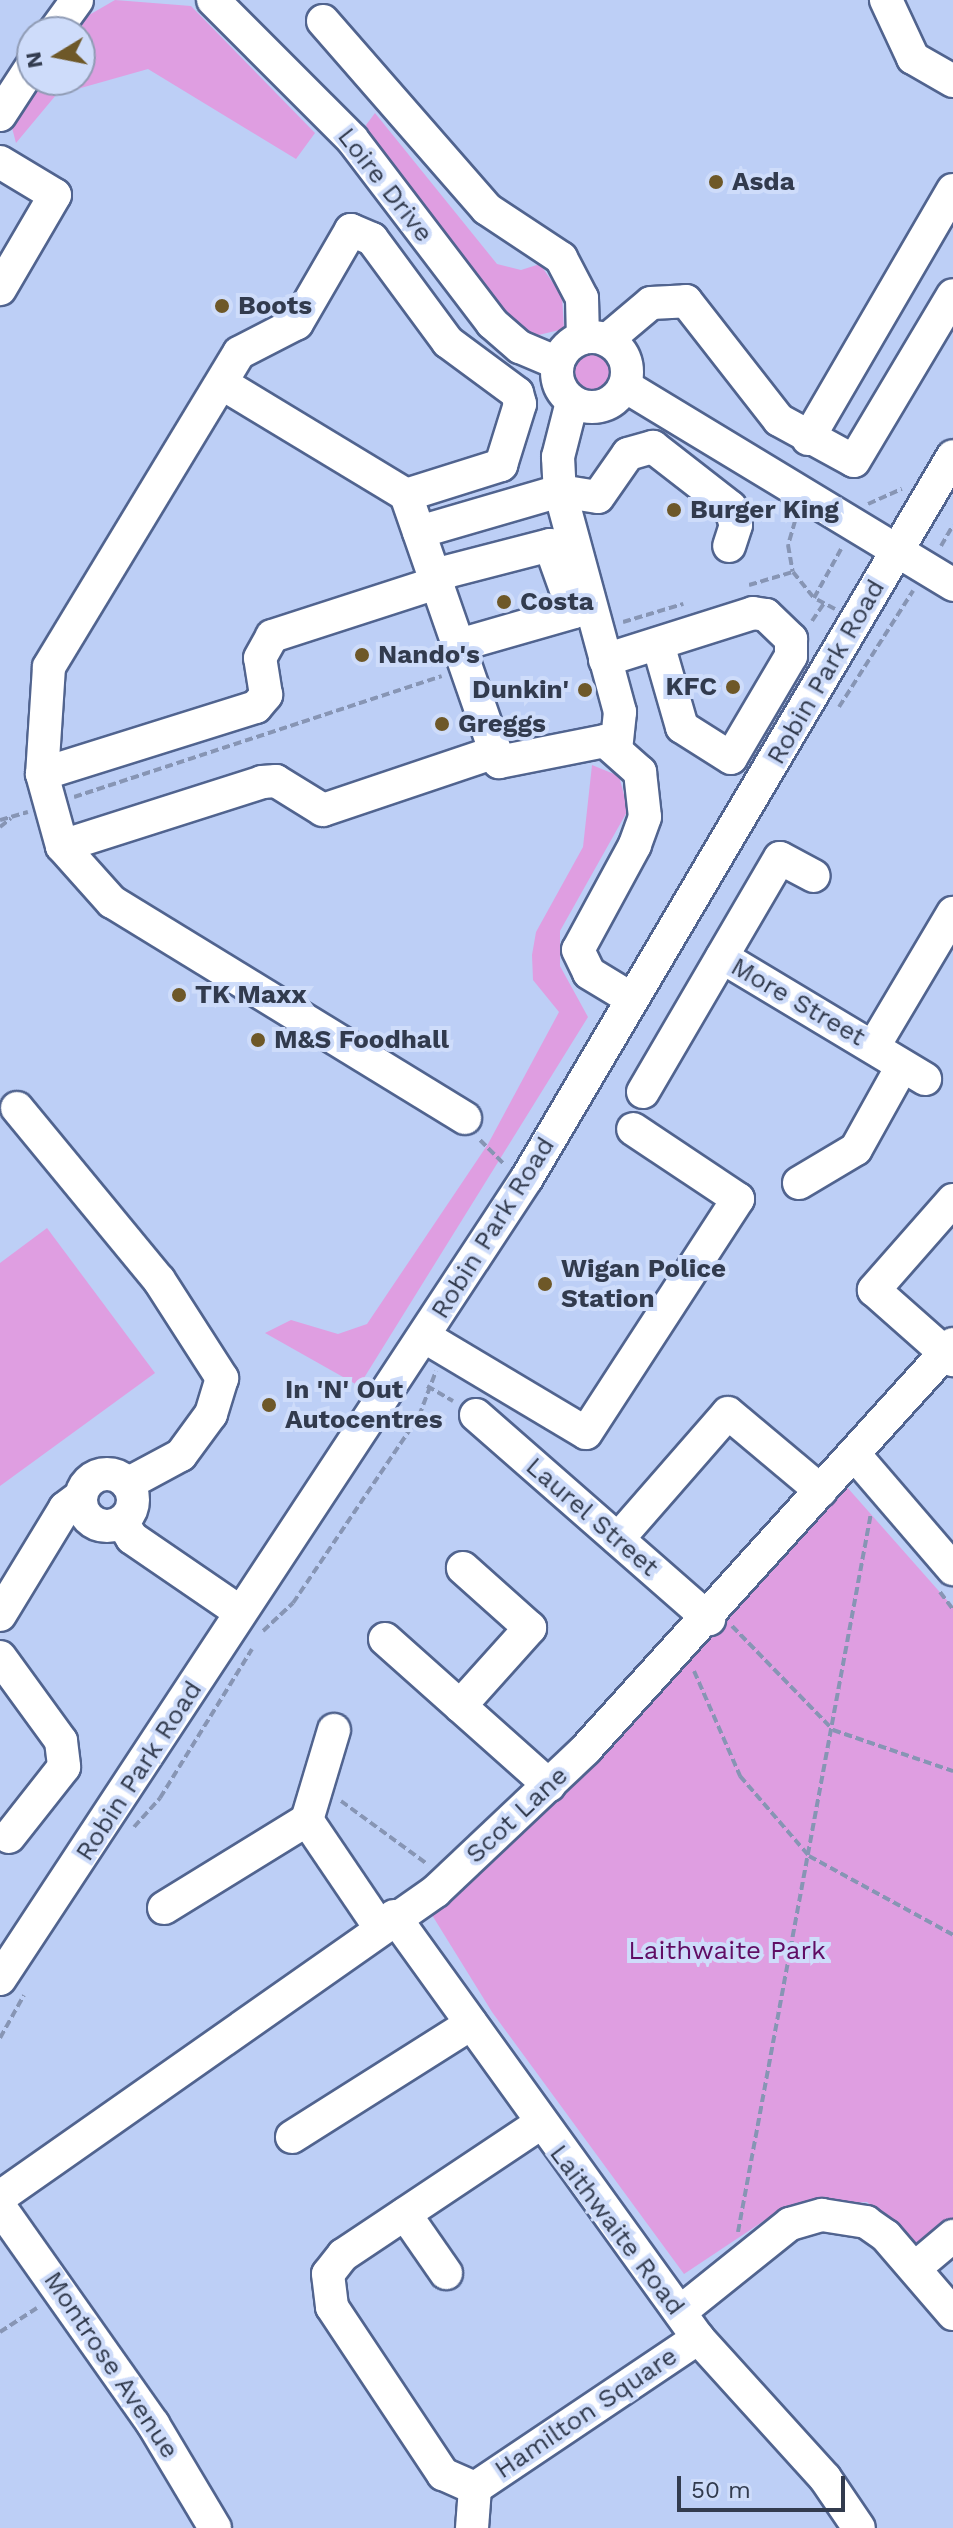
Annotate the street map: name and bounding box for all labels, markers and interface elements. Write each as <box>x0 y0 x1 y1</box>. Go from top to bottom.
north arrow <box>16 16 96 96</box>
text: N <box>20 50 48 70</box>
street label: Loire Drive <box>331 122 439 248</box>
place label: Asda <box>732 166 795 198</box>
marker: Asda <box>707 173 725 191</box>
place label: Boots <box>238 290 312 322</box>
marker: Boots <box>213 297 231 315</box>
place label: Burger King <box>690 494 839 526</box>
marker: Burger King <box>665 501 683 519</box>
street label: Robin Park Road <box>760 574 892 770</box>
place label: Costa <box>520 586 594 618</box>
marker: Costa <box>495 593 513 611</box>
place label: Nando's <box>378 639 480 671</box>
marker: Nando's <box>353 646 371 664</box>
place label: KFC <box>665 671 717 703</box>
place label: Dunkin' <box>472 674 569 706</box>
marker: KFC <box>724 678 742 696</box>
marker: Dunkin' <box>576 681 594 699</box>
place label: Greggs <box>458 708 546 740</box>
marker: Greggs <box>433 715 451 733</box>
street label: More Street <box>725 951 871 1053</box>
place label: TK Maxx <box>195 979 307 1011</box>
marker: TK Maxx <box>170 986 188 1004</box>
place label: M&S Foodhall <box>274 1024 449 1056</box>
marker: M&S Foodhall <box>249 1031 267 1049</box>
street label: Robin Park Road <box>424 1131 562 1325</box>
place label: Wigan Police Station <box>561 1253 726 1314</box>
marker: Wigan Police Station <box>536 1275 554 1293</box>
place label: In 'N' Out Autocentres <box>285 1374 443 1436</box>
marker: In 'N' Out Autocentres <box>260 1396 278 1414</box>
street label: Laurel Street <box>519 1451 665 1583</box>
street label: Robin Park Road <box>69 1675 209 1867</box>
street label: Scot Lane <box>460 1760 574 1870</box>
park label: Laithwaite Park <box>628 1935 826 1967</box>
street label: Laithwaite Road <box>543 2139 691 2321</box>
street label: Montrose Avenue <box>37 2265 185 2465</box>
street label: Hamilton Square <box>489 2340 683 2486</box>
scale bar <box>681 2460 849 2510</box>
text: 50 m <box>691 2476 751 2504</box>

